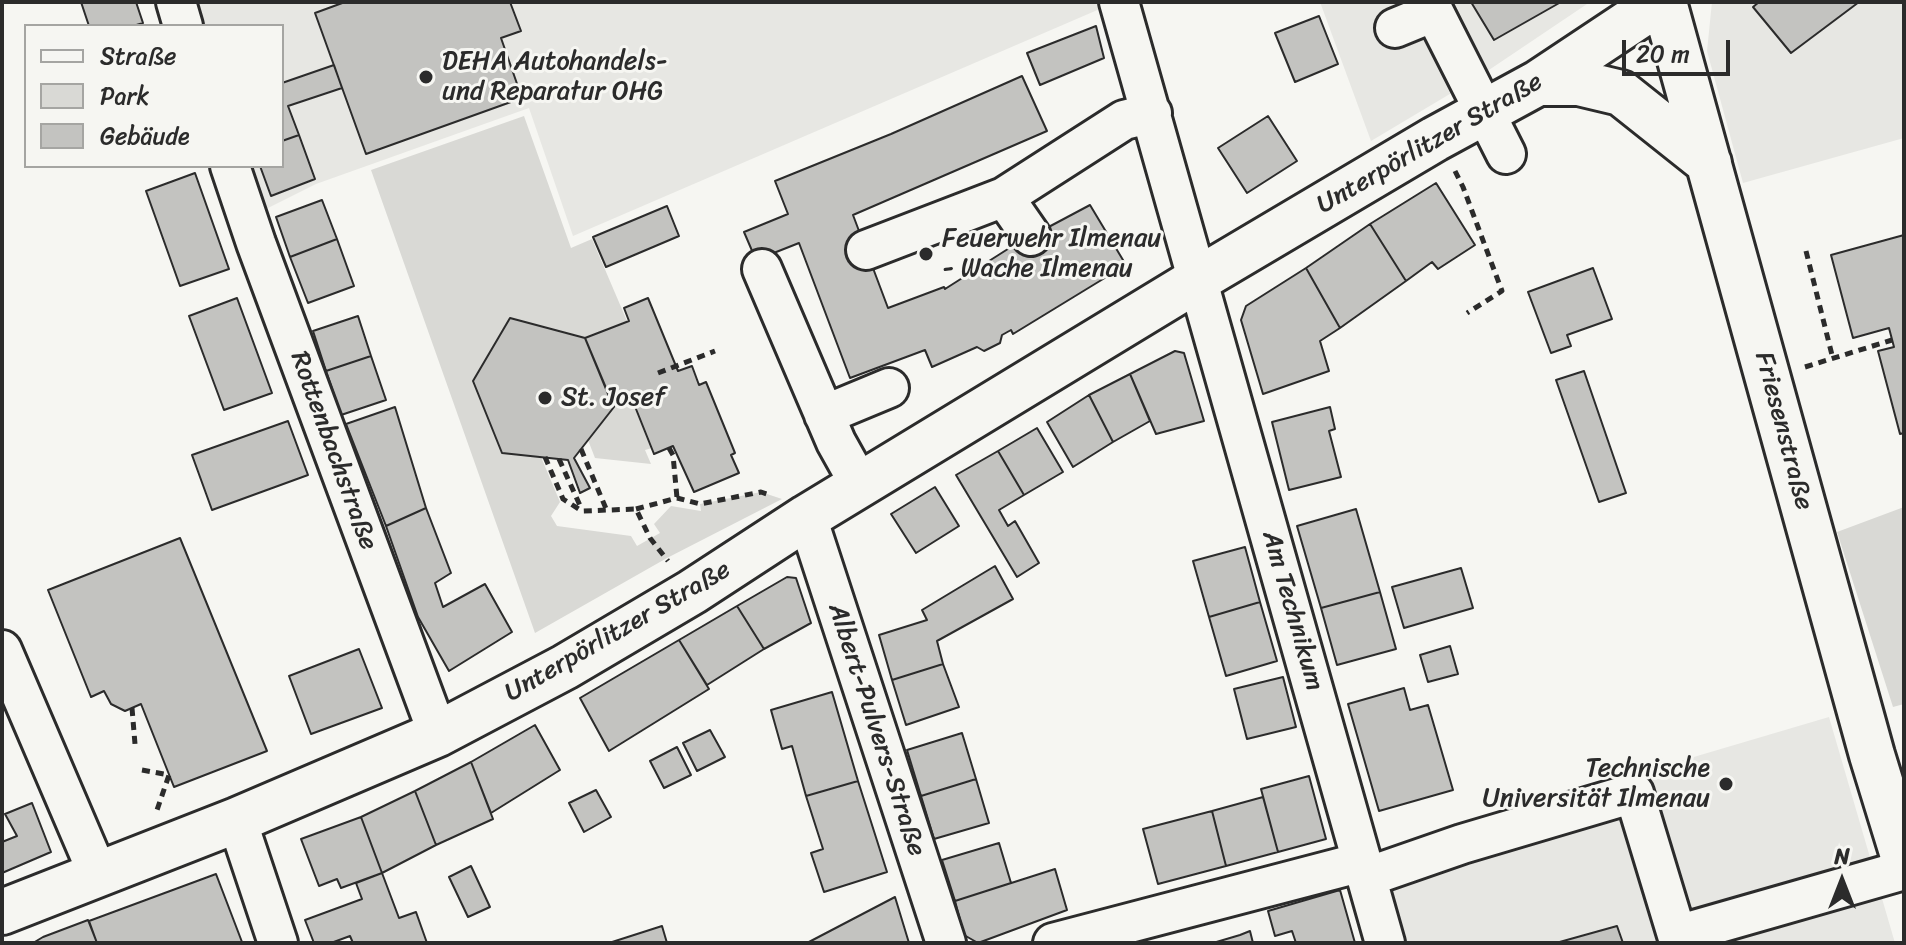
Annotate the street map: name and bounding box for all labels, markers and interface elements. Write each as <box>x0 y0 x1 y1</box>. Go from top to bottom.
legend <box>24 24 284 168</box>
scale bar <box>1626 24 1734 74</box>
text: 20 m <box>1636 33 1690 75</box>
text: Straße <box>100 35 176 77</box>
place label: DEHA Autohandels- und Reparatur OHG <box>442 46 668 108</box>
street label: Unterpörlitzer Straße <box>1312 67 1548 221</box>
marker: DEHA Autohandels- und Reparatur OHG <box>417 68 435 86</box>
text: Park <box>100 75 149 117</box>
text: Gebäude <box>100 115 190 157</box>
place label: Feuerwehr Ilmenau - Wache Ilmenau <box>942 223 1161 284</box>
marker: Feuerwehr Ilmenau - Wache Ilmenau <box>917 245 935 263</box>
street label: Rottenbachstraße <box>283 348 383 554</box>
street label: Friesenstraße <box>1747 349 1819 513</box>
place label: St. Josef <box>561 382 665 414</box>
marker: St. Josef <box>536 389 554 407</box>
street label: Am Technikum <box>1254 527 1330 695</box>
street label: Unterpörlitzer Straße <box>500 555 736 709</box>
street label: Albert-Pulvers-Straße <box>820 600 932 860</box>
place label: Technische Universität Ilmenau <box>1483 753 1710 814</box>
marker: Technische Universität Ilmenau <box>1717 775 1735 793</box>
text: N <box>1834 837 1850 876</box>
north arrow <box>1802 841 1882 921</box>

